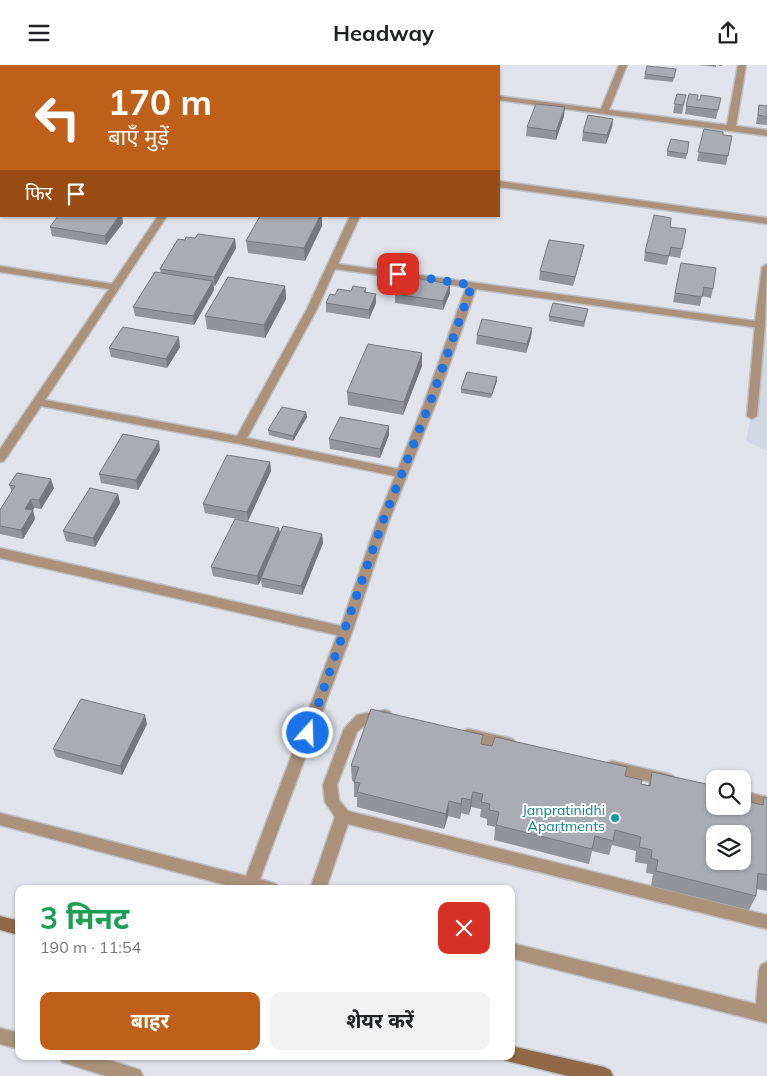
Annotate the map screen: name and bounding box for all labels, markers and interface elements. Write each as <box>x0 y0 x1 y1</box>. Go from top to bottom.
icon: menu <box>25 19 53 47</box>
text: Headway <box>333 19 434 47</box>
icon: share <box>714 19 742 47</box>
text: 170 m <box>108 80 212 124</box>
icon: left <box>25 85 90 150</box>
text: बाएँ मुड़ें <box>108 123 169 151</box>
icon: arrive <box>62 180 90 208</box>
text: फिर <box>25 181 52 205</box>
pin <box>377 253 419 295</box>
icon: arrive <box>384 260 412 288</box>
position arrow <box>281 706 333 758</box>
map controls <box>706 770 751 870</box>
button: search <box>706 770 751 815</box>
place label: Janpratinidhi Apartments <box>522 801 605 835</box>
marker: Janpratinidhi Apartments <box>609 812 621 824</box>
button: layers <box>706 825 751 870</box>
text: 3 मिनट <box>40 899 129 937</box>
button: close <box>438 902 490 954</box>
text: 190 m · 11:54 <box>40 937 141 957</box>
button: बाहर <box>40 992 260 1050</box>
button: शेयर करें <box>270 992 490 1050</box>

